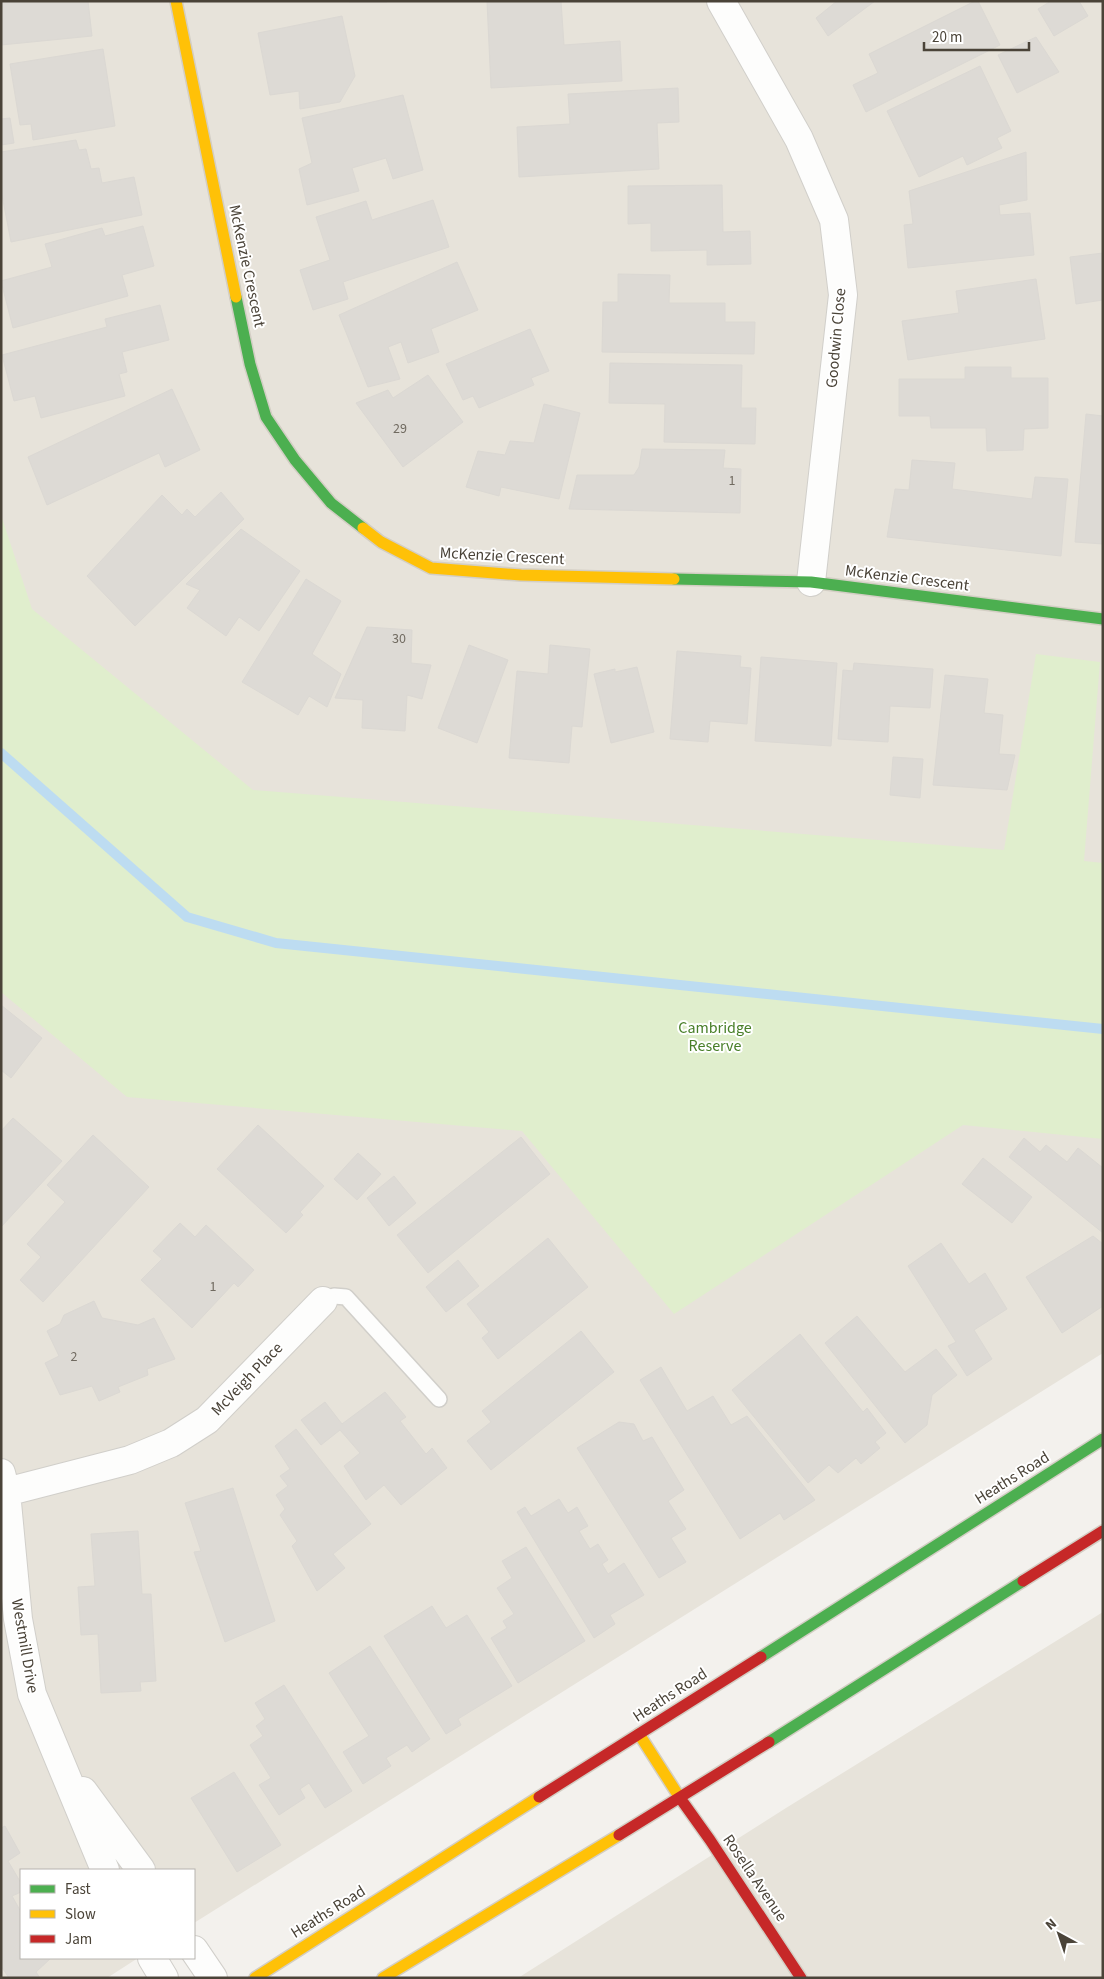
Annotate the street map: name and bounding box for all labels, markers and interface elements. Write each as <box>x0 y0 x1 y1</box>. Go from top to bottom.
scale bar <box>924 20 1029 52</box>
text: 20 m <box>932 27 962 48</box>
street label: McKenzie Crescent <box>223 203 271 330</box>
street label: Goodwin Close <box>821 287 851 389</box>
house number: 29 <box>393 419 407 439</box>
house number: 1 <box>729 471 736 491</box>
street label: McKenzie Crescent <box>439 542 566 570</box>
street label: McKenzie Crescent <box>844 559 971 597</box>
house number: 30 <box>392 629 406 649</box>
park label: Cambridge Reserve <box>678 1017 752 1057</box>
house number: 1 <box>210 1277 217 1297</box>
street label: McVeigh Place <box>206 1337 288 1421</box>
house number: 2 <box>71 1347 78 1367</box>
street label: Heaths Road <box>970 1446 1054 1510</box>
street label: Westmill Drive <box>6 1597 44 1695</box>
street label: Heaths Road <box>629 1663 711 1727</box>
street label: Rosella Avenue <box>718 1830 792 1926</box>
legend <box>20 1869 195 1959</box>
text: Fast <box>65 1879 91 1900</box>
street label: Heaths Road <box>286 1880 370 1944</box>
text: Slow <box>65 1904 96 1925</box>
north arrow <box>1034 1909 1084 1959</box>
text: N <box>1041 1914 1061 1935</box>
text: Jam <box>65 1929 92 1950</box>

